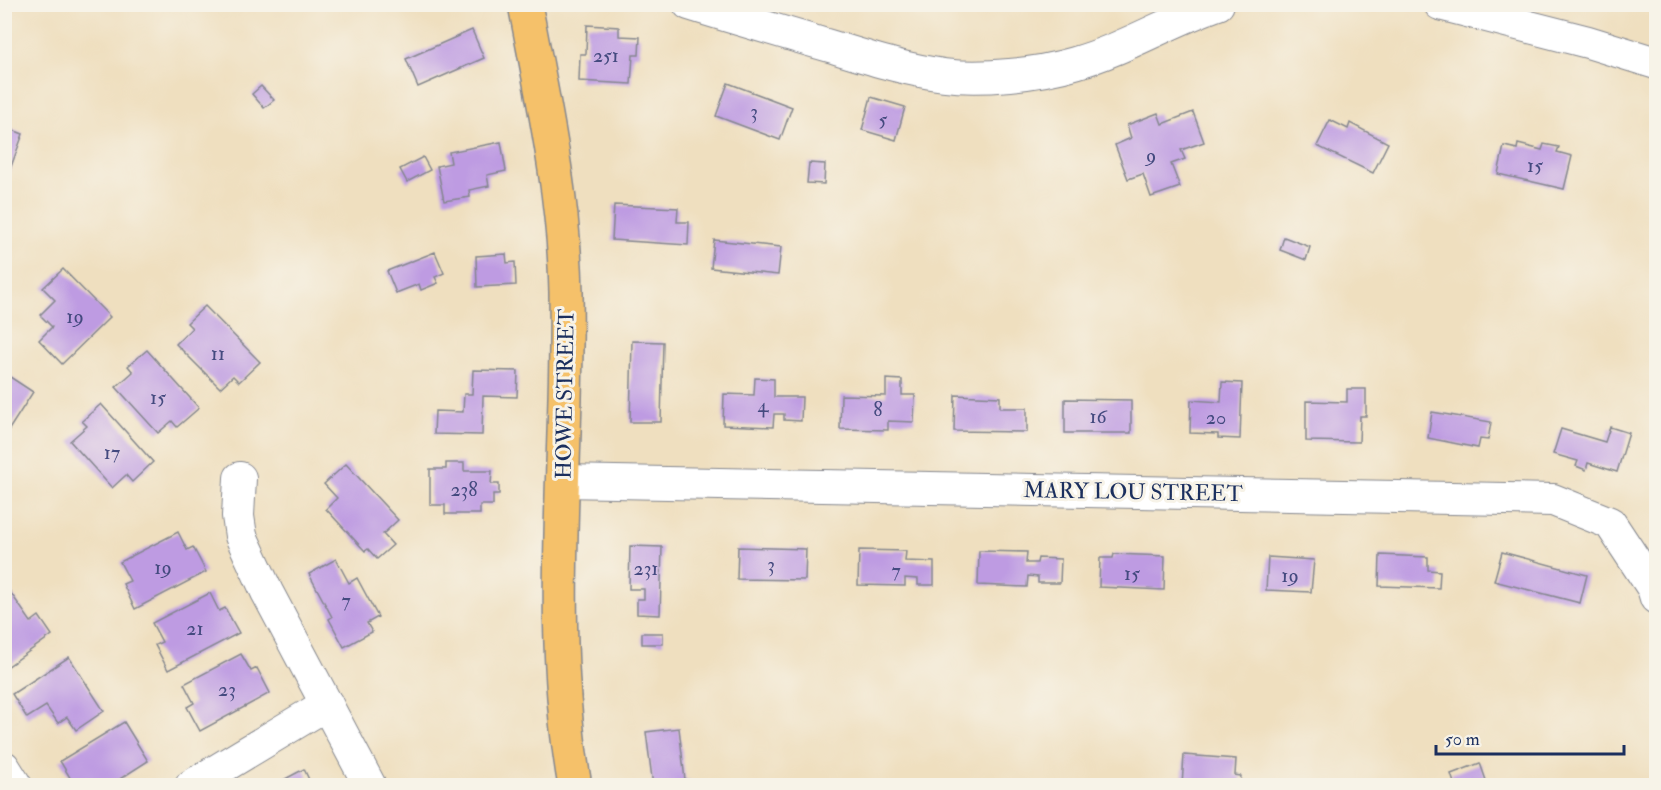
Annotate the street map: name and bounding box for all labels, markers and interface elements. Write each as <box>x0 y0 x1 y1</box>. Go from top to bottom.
house number: 251 <box>593 43 619 68</box>
house number: 3 <box>750 99 758 124</box>
house number: 5 <box>879 107 888 132</box>
house number: 9 <box>1144 143 1156 168</box>
house number: 15 <box>1527 153 1543 178</box>
house number: 19 <box>66 304 84 329</box>
street label: HOWE STREET <box>550 308 580 479</box>
house number: 11 <box>211 341 225 366</box>
house number: 15 <box>150 385 166 410</box>
house number: 4 <box>758 393 770 418</box>
house number: 8 <box>873 397 883 422</box>
house number: 16 <box>1089 404 1107 429</box>
house number: 20 <box>1206 405 1226 430</box>
house number: 17 <box>104 440 120 465</box>
street label: MARY LOU STREET <box>1023 476 1243 508</box>
house number: 238 <box>450 477 478 502</box>
house number: 3 <box>767 552 775 577</box>
house number: 19 <box>154 555 172 580</box>
house number: 231 <box>634 556 658 581</box>
house number: 7 <box>891 558 901 583</box>
house number: 15 <box>1124 561 1140 586</box>
house number: 19 <box>1281 563 1299 588</box>
house number: 7 <box>341 588 351 613</box>
house number: 21 <box>186 616 204 641</box>
house number: 23 <box>218 677 236 702</box>
scale bar <box>1436 718 1624 756</box>
text: 50 m <box>1445 728 1480 751</box>

